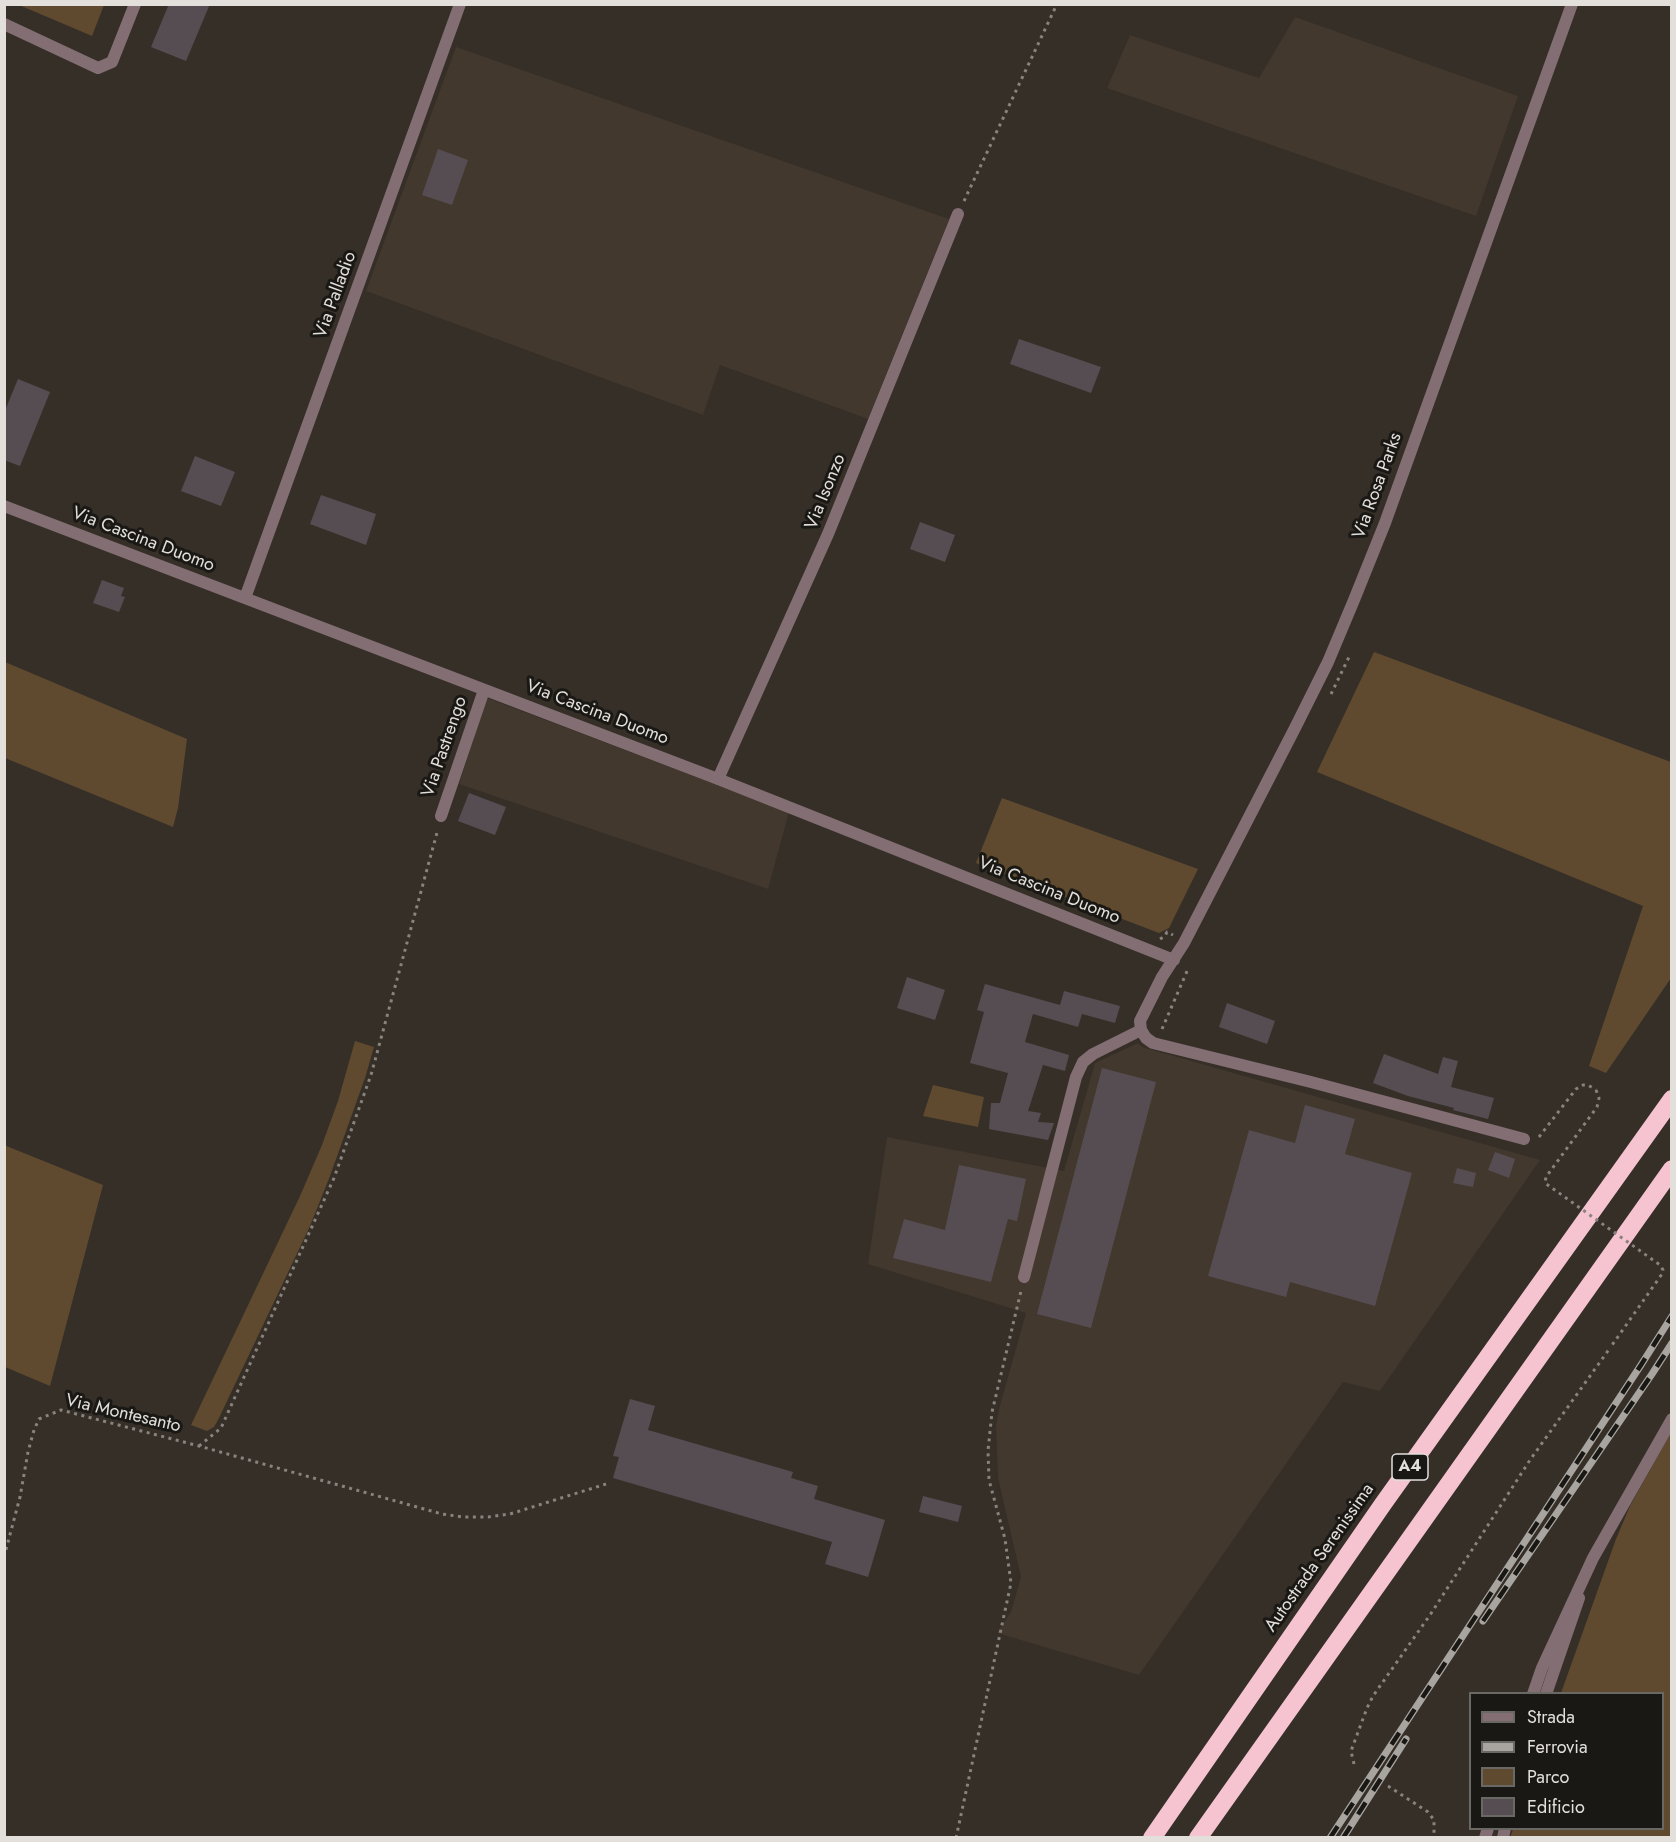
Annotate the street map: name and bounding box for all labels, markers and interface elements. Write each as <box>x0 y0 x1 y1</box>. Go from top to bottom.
street label: Via Palladio <box>310 249 362 341</box>
street label: Via Rosa Parks <box>1349 430 1407 542</box>
street label: Via Isonzo <box>801 451 851 533</box>
street label: Via Cascina Duomo <box>69 503 217 577</box>
street label: Via Cascina Duomo <box>523 676 671 750</box>
street label: Via Pastrengo <box>418 694 472 800</box>
street label: Via Cascina Duomo <box>975 853 1123 929</box>
street label: Via Montesanto <box>63 1390 183 1438</box>
road number: A4 <box>1392 1454 1428 1480</box>
street label: Autostrada Serenissima <box>1261 1480 1379 1636</box>
legend <box>1469 1692 1664 1830</box>
text: Strada <box>1527 1704 1575 1730</box>
text: Ferrovia <box>1527 1734 1588 1760</box>
text: Parco <box>1527 1764 1569 1790</box>
text: Edificio <box>1527 1794 1585 1820</box>

